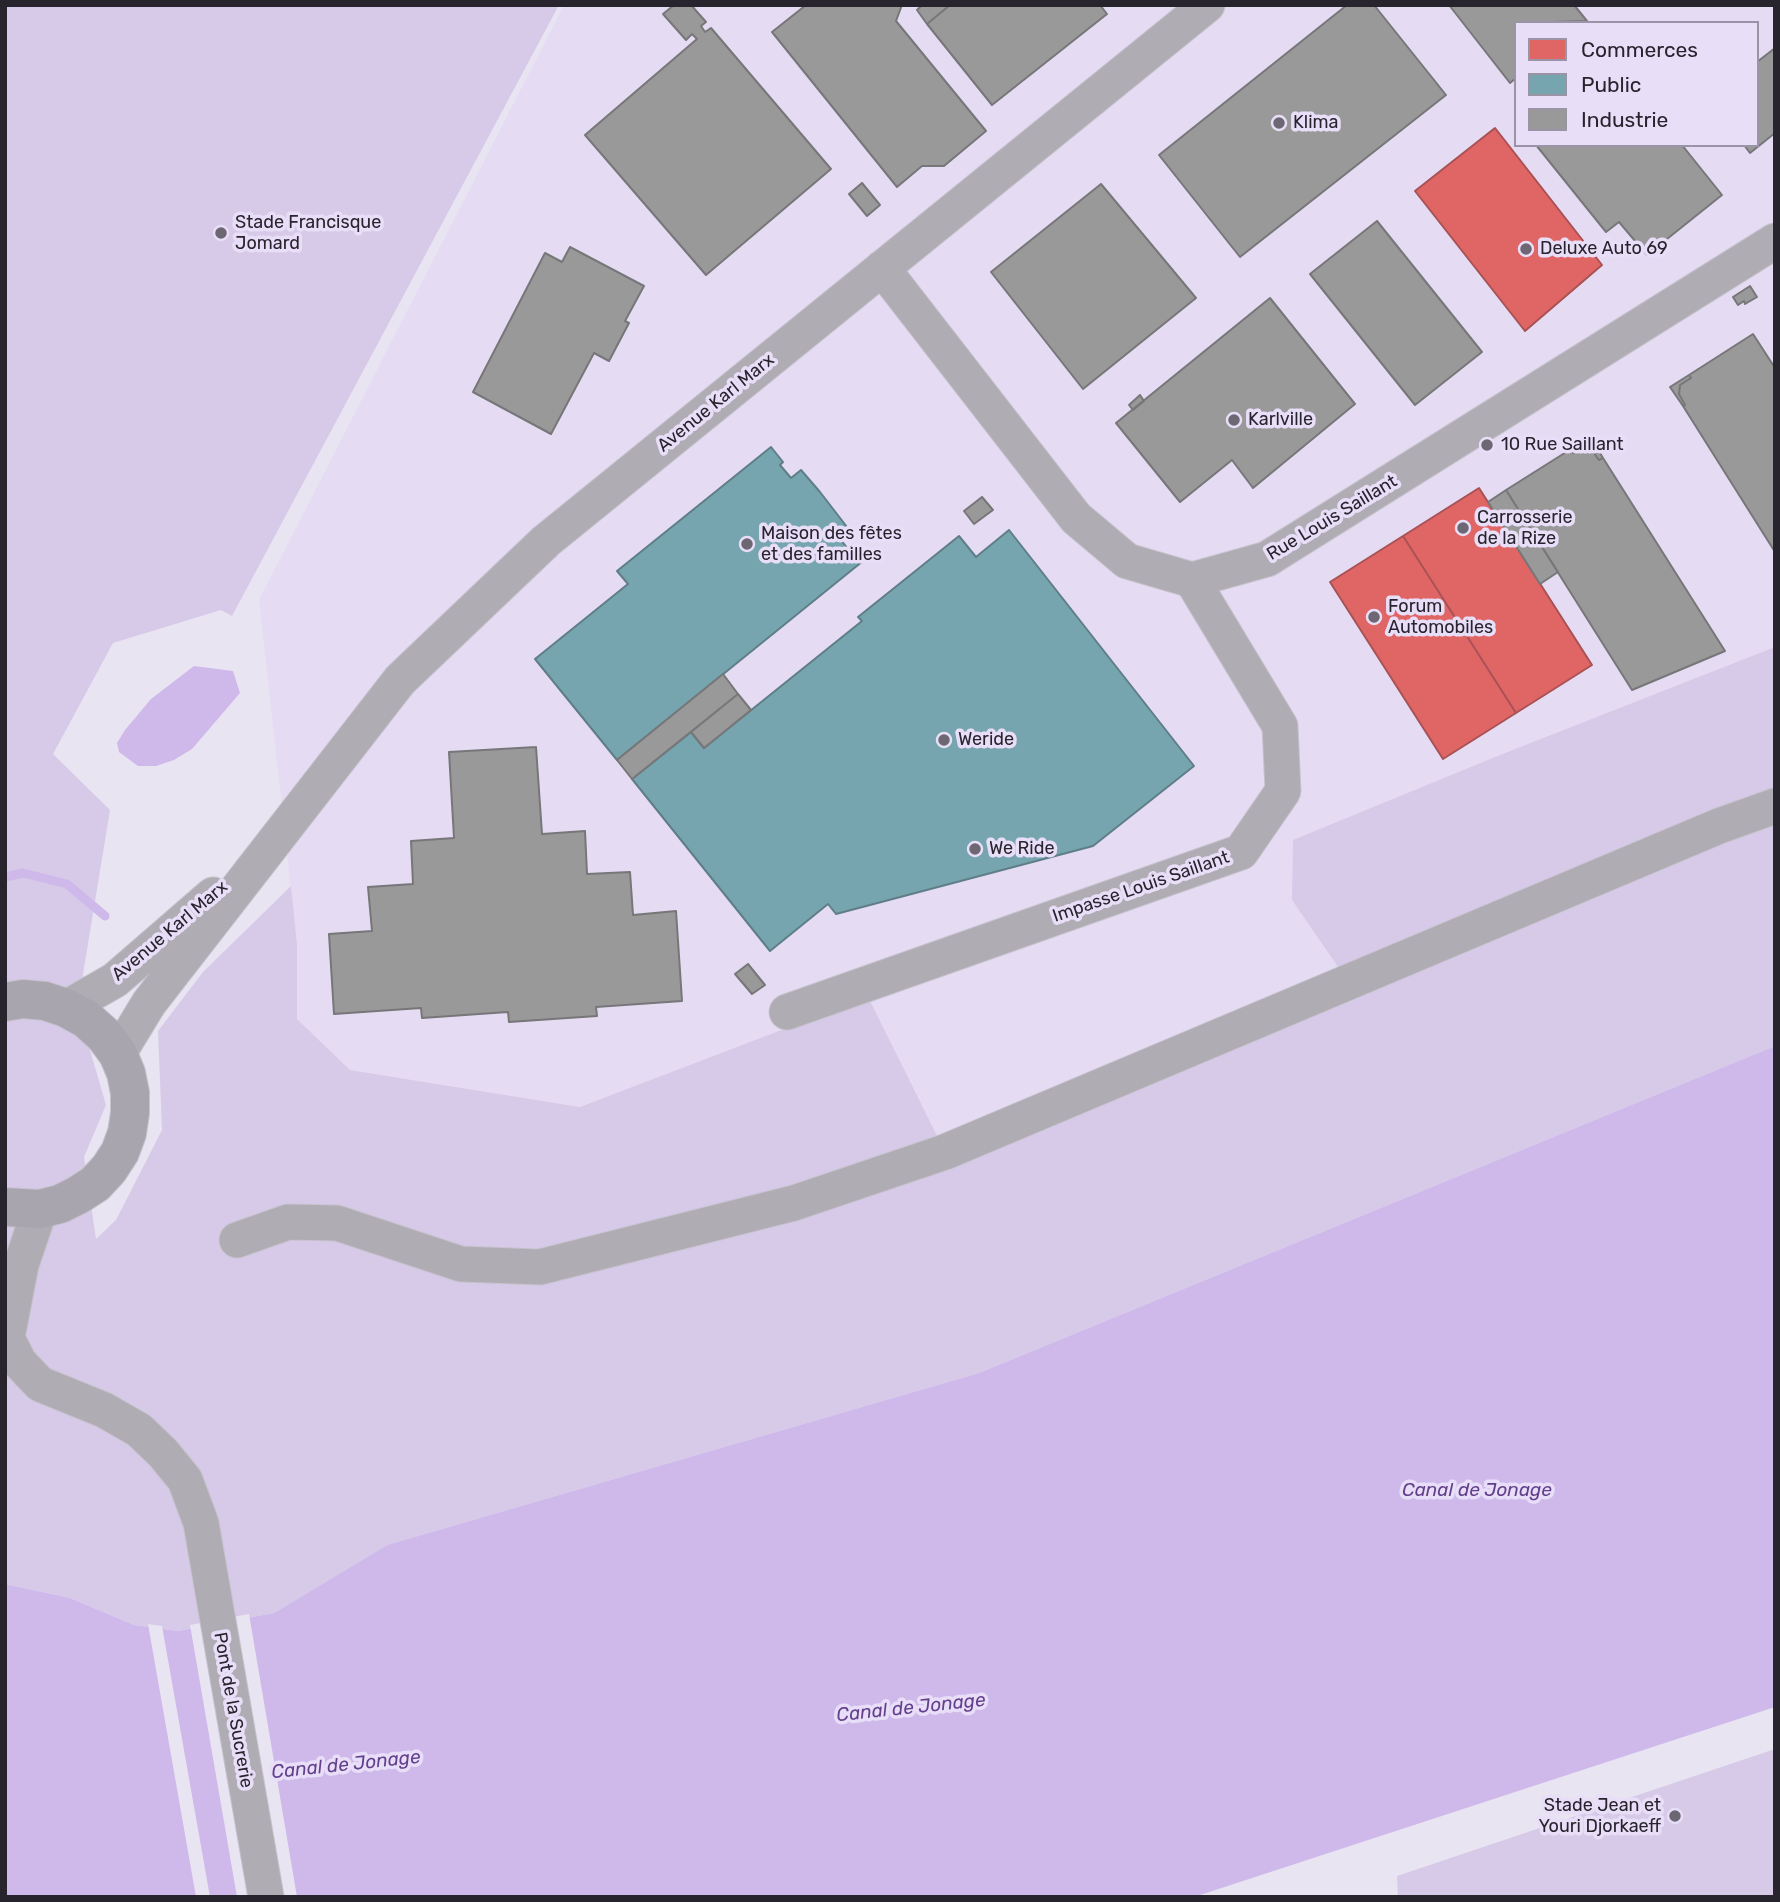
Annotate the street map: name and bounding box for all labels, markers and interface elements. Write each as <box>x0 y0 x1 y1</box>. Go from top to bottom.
legend <box>1514 21 1759 147</box>
text: Commerces <box>1581 37 1698 62</box>
text: Public <box>1581 72 1641 97</box>
text: Industrie <box>1581 107 1668 132</box>
place label: Klima <box>1293 112 1338 134</box>
marker: Klima <box>1271 115 1287 131</box>
place label: Stade Francisque Jomard <box>235 212 381 255</box>
marker: Stade Francisque Jomard <box>213 225 229 241</box>
place label: Deluxe Auto 69 <box>1540 238 1668 260</box>
marker: Deluxe Auto 69 <box>1518 241 1534 257</box>
street label: Avenue Karl Marx <box>653 349 779 457</box>
place label: Karlville <box>1248 409 1313 431</box>
marker: Karlville <box>1226 412 1242 428</box>
place label: 10 Rue Saillant <box>1501 434 1624 456</box>
marker: 10 Rue Saillant <box>1479 437 1495 453</box>
street label: Rue Louis Saillant <box>1263 471 1401 565</box>
place label: Carrosserie de la Rize <box>1477 507 1572 550</box>
marker: Carrosserie de la Rize <box>1455 520 1471 536</box>
place label: Maison des fêtes et des familles <box>761 523 902 566</box>
marker: Maison des fêtes et des familles <box>739 536 755 552</box>
place label: Forum Automobiles <box>1388 596 1493 638</box>
marker: Forum Automobiles <box>1366 609 1382 625</box>
place label: Weride <box>958 729 1014 751</box>
marker: Weride <box>936 732 952 748</box>
place label: We Ride <box>989 838 1054 860</box>
marker: We Ride <box>967 841 983 857</box>
street label: Impasse Louis Saillant <box>1050 847 1232 927</box>
street label: Avenue Karl Marx <box>108 876 232 986</box>
water label: Canal de Jonage <box>1402 1480 1552 1502</box>
street label: Pont de la Sucrerie <box>209 1630 257 1790</box>
water label: Canal de Jonage <box>835 1689 987 1727</box>
water label: Canal de Jonage <box>270 1746 422 1784</box>
place label: Stade Jean et Youri Djorkaeff <box>1538 1795 1661 1838</box>
marker: Stade Jean et Youri Djorkaeff <box>1667 1808 1683 1824</box>

